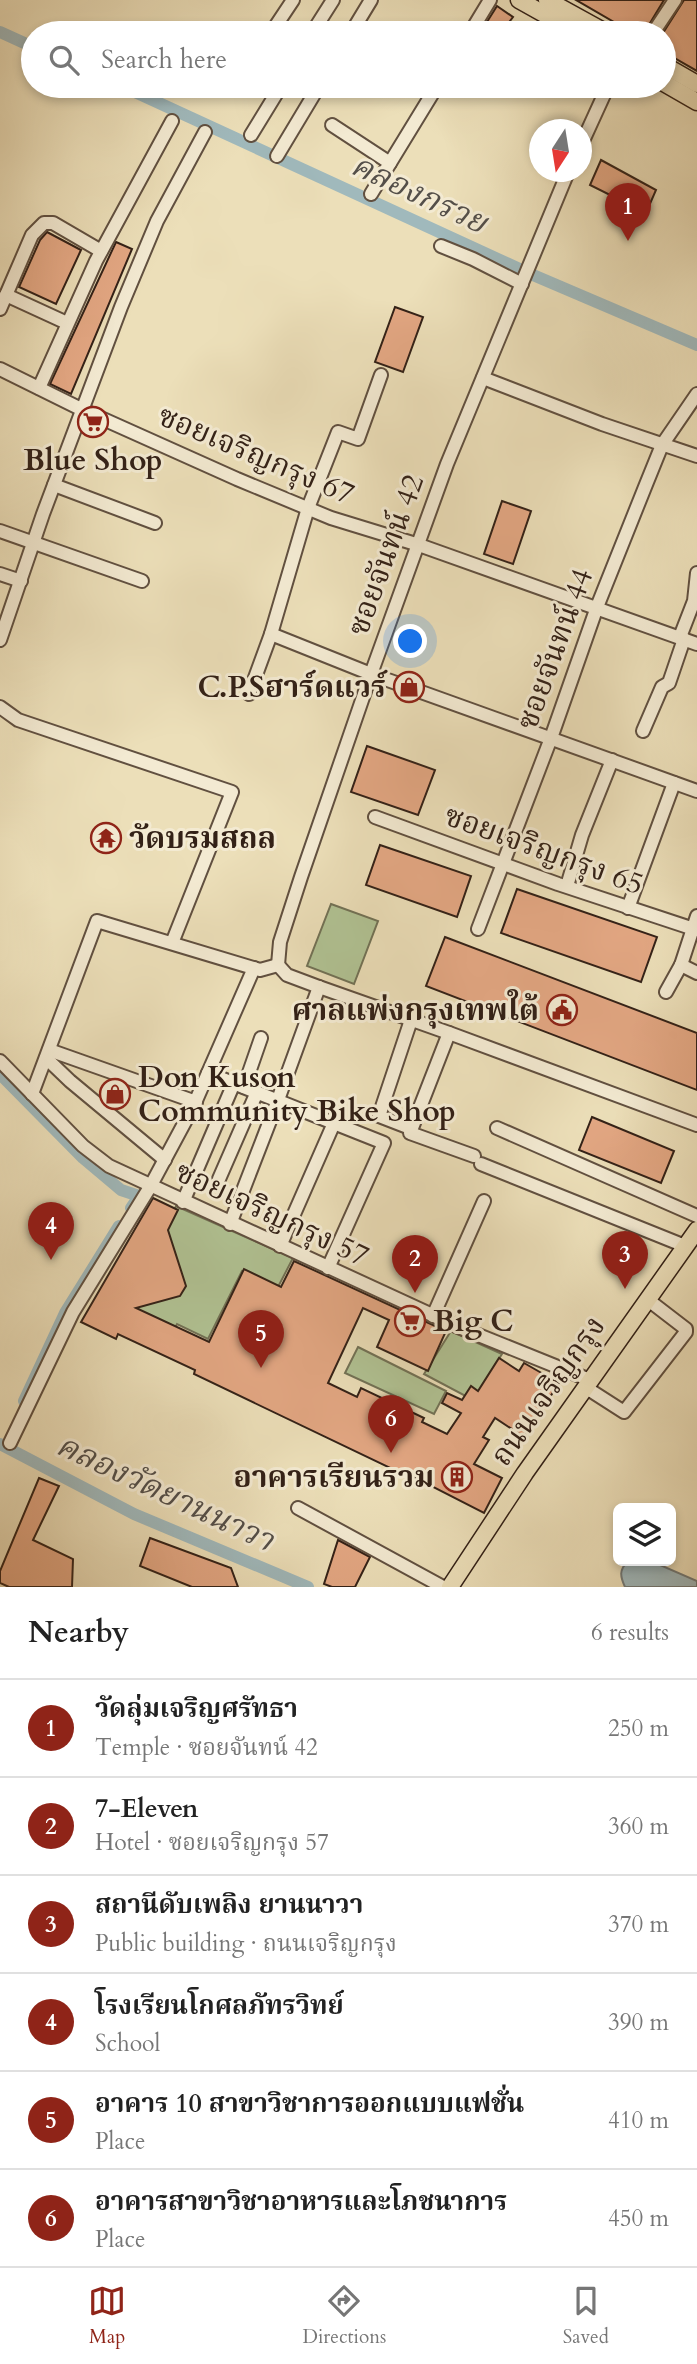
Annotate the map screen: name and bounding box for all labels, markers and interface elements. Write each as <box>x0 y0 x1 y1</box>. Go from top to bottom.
search box <box>21 21 676 98</box>
icon: search <box>45 41 83 79</box>
text: Search here <box>101 42 227 77</box>
north arrow <box>529 119 592 182</box>
water label: คลองกรวย <box>344 143 496 245</box>
pin: 1 <box>605 183 651 241</box>
street label: ซอยเจริญกรุง 67 <box>152 395 360 515</box>
supermarket icon: Blue Shop <box>76 405 110 439</box>
place label: Blue Shop <box>23 440 163 481</box>
street label: ซอยจันทน์ 42 <box>338 469 434 641</box>
street label: ซอยจันทน์ 44 <box>507 563 603 735</box>
your location <box>393 624 427 658</box>
place label: C.P.Sฮาร์ดแวร์ <box>197 667 388 708</box>
shop icon: C.P.Sฮาร์ดแวร์ <box>392 670 426 704</box>
street label: ซอยเจริญกรุง 65 <box>439 795 649 905</box>
place label: วัดบรมสถล <box>129 818 276 859</box>
temple icon: วัดบรมสถล <box>89 821 123 855</box>
place label: ศาลแพ่งกรุงเทพใต้ <box>292 989 539 1031</box>
public building icon: ศาลแพ่งกรุงเทพใต้ <box>545 993 579 1027</box>
place label: Don Kuson Community Bike Shop <box>138 1057 456 1132</box>
shop icon: Don Kuson Community Bike Shop <box>98 1077 132 1111</box>
street label: ซอยเจริญกรุง 57 <box>169 1151 375 1277</box>
pin: 4 <box>28 1202 74 1260</box>
pin: 3 <box>602 1231 648 1289</box>
pin: 2 <box>392 1235 438 1293</box>
place label: Big C <box>433 1301 514 1342</box>
supermarket icon: Big C <box>393 1304 427 1338</box>
street label: ถนนเจริญกรุง <box>481 1308 615 1474</box>
pin: 5 <box>238 1310 284 1368</box>
pin: 6 <box>368 1395 414 1453</box>
water label: คลองวัดยานนาวา <box>49 1423 282 1563</box>
place label: อาคารเรียนรวม <box>233 1457 434 1498</box>
building icon: อาคารเรียนรวม <box>440 1460 474 1494</box>
map controls <box>613 1503 676 1566</box>
button: layers <box>613 1503 676 1566</box>
text: Nearby <box>28 1612 129 1653</box>
text: 6 results <box>591 1617 669 1648</box>
text: วัดลุ่มเจริญศรัทธา <box>95 1691 298 1726</box>
text: 1 <box>45 1713 57 1744</box>
text: 250 m <box>608 1713 669 1744</box>
text: Temple · ซอยจันทน์ 42 <box>95 1732 318 1763</box>
text: 7-Eleven <box>95 1791 199 1826</box>
text: 2 <box>45 1811 57 1842</box>
text: 360 m <box>608 1811 669 1842</box>
text: Hotel · ซอยเจริญกรุง 57 <box>95 1827 329 1858</box>
text: สถานีดับเพลิง ยานนาวา <box>95 1887 363 1922</box>
text: 3 <box>45 1909 57 1940</box>
text: 370 m <box>608 1909 669 1940</box>
text: Public building · ถนนเจริญกรุง <box>95 1928 397 1959</box>
text: โรงเรียนโกศลภัทรวิทย์ <box>95 1988 344 2023</box>
text: 4 <box>45 2007 57 2038</box>
text: 390 m <box>608 2007 669 2038</box>
text: School <box>95 2028 160 2059</box>
text: อาคาร 10 สาขาวิชาการออกแบบแฟชั่น <box>95 2086 524 2121</box>
text: 5 <box>45 2105 57 2136</box>
text: 410 m <box>608 2105 669 2136</box>
text: Place <box>95 2126 145 2157</box>
text: อาคารสาขาวิชาอาหารและโภชนาการ <box>95 2184 507 2219</box>
text: 6 <box>45 2203 57 2234</box>
text: 450 m <box>608 2203 669 2234</box>
text: Place <box>95 2224 145 2255</box>
tab: Map <box>88 2282 126 2350</box>
tab: Directions <box>303 2282 386 2350</box>
tab: Saved <box>563 2282 609 2350</box>

